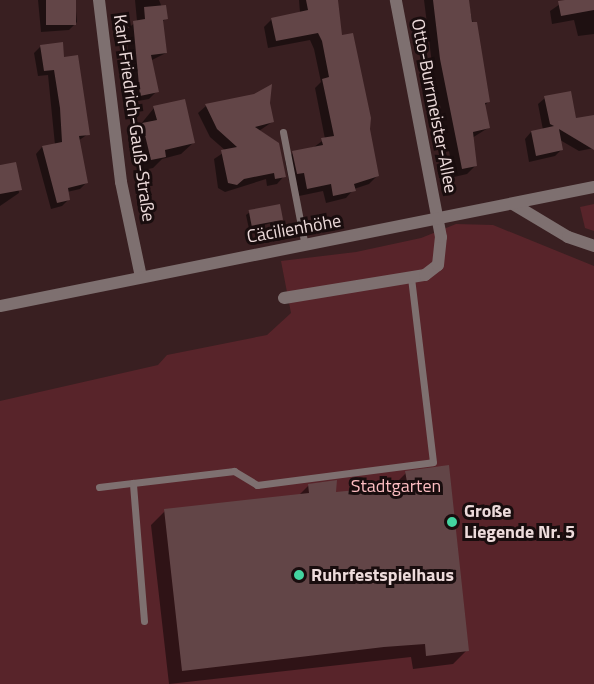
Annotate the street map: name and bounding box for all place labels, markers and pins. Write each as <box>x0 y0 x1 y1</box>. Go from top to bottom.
place label: Große Liegende Nr. 5 <box>464 501 575 544</box>
marker: Große Liegende Nr. 5 <box>445 515 459 529</box>
place label: Ruhrfestspielhaus <box>311 564 454 586</box>
marker: Ruhrfestspielhaus <box>292 568 306 582</box>

